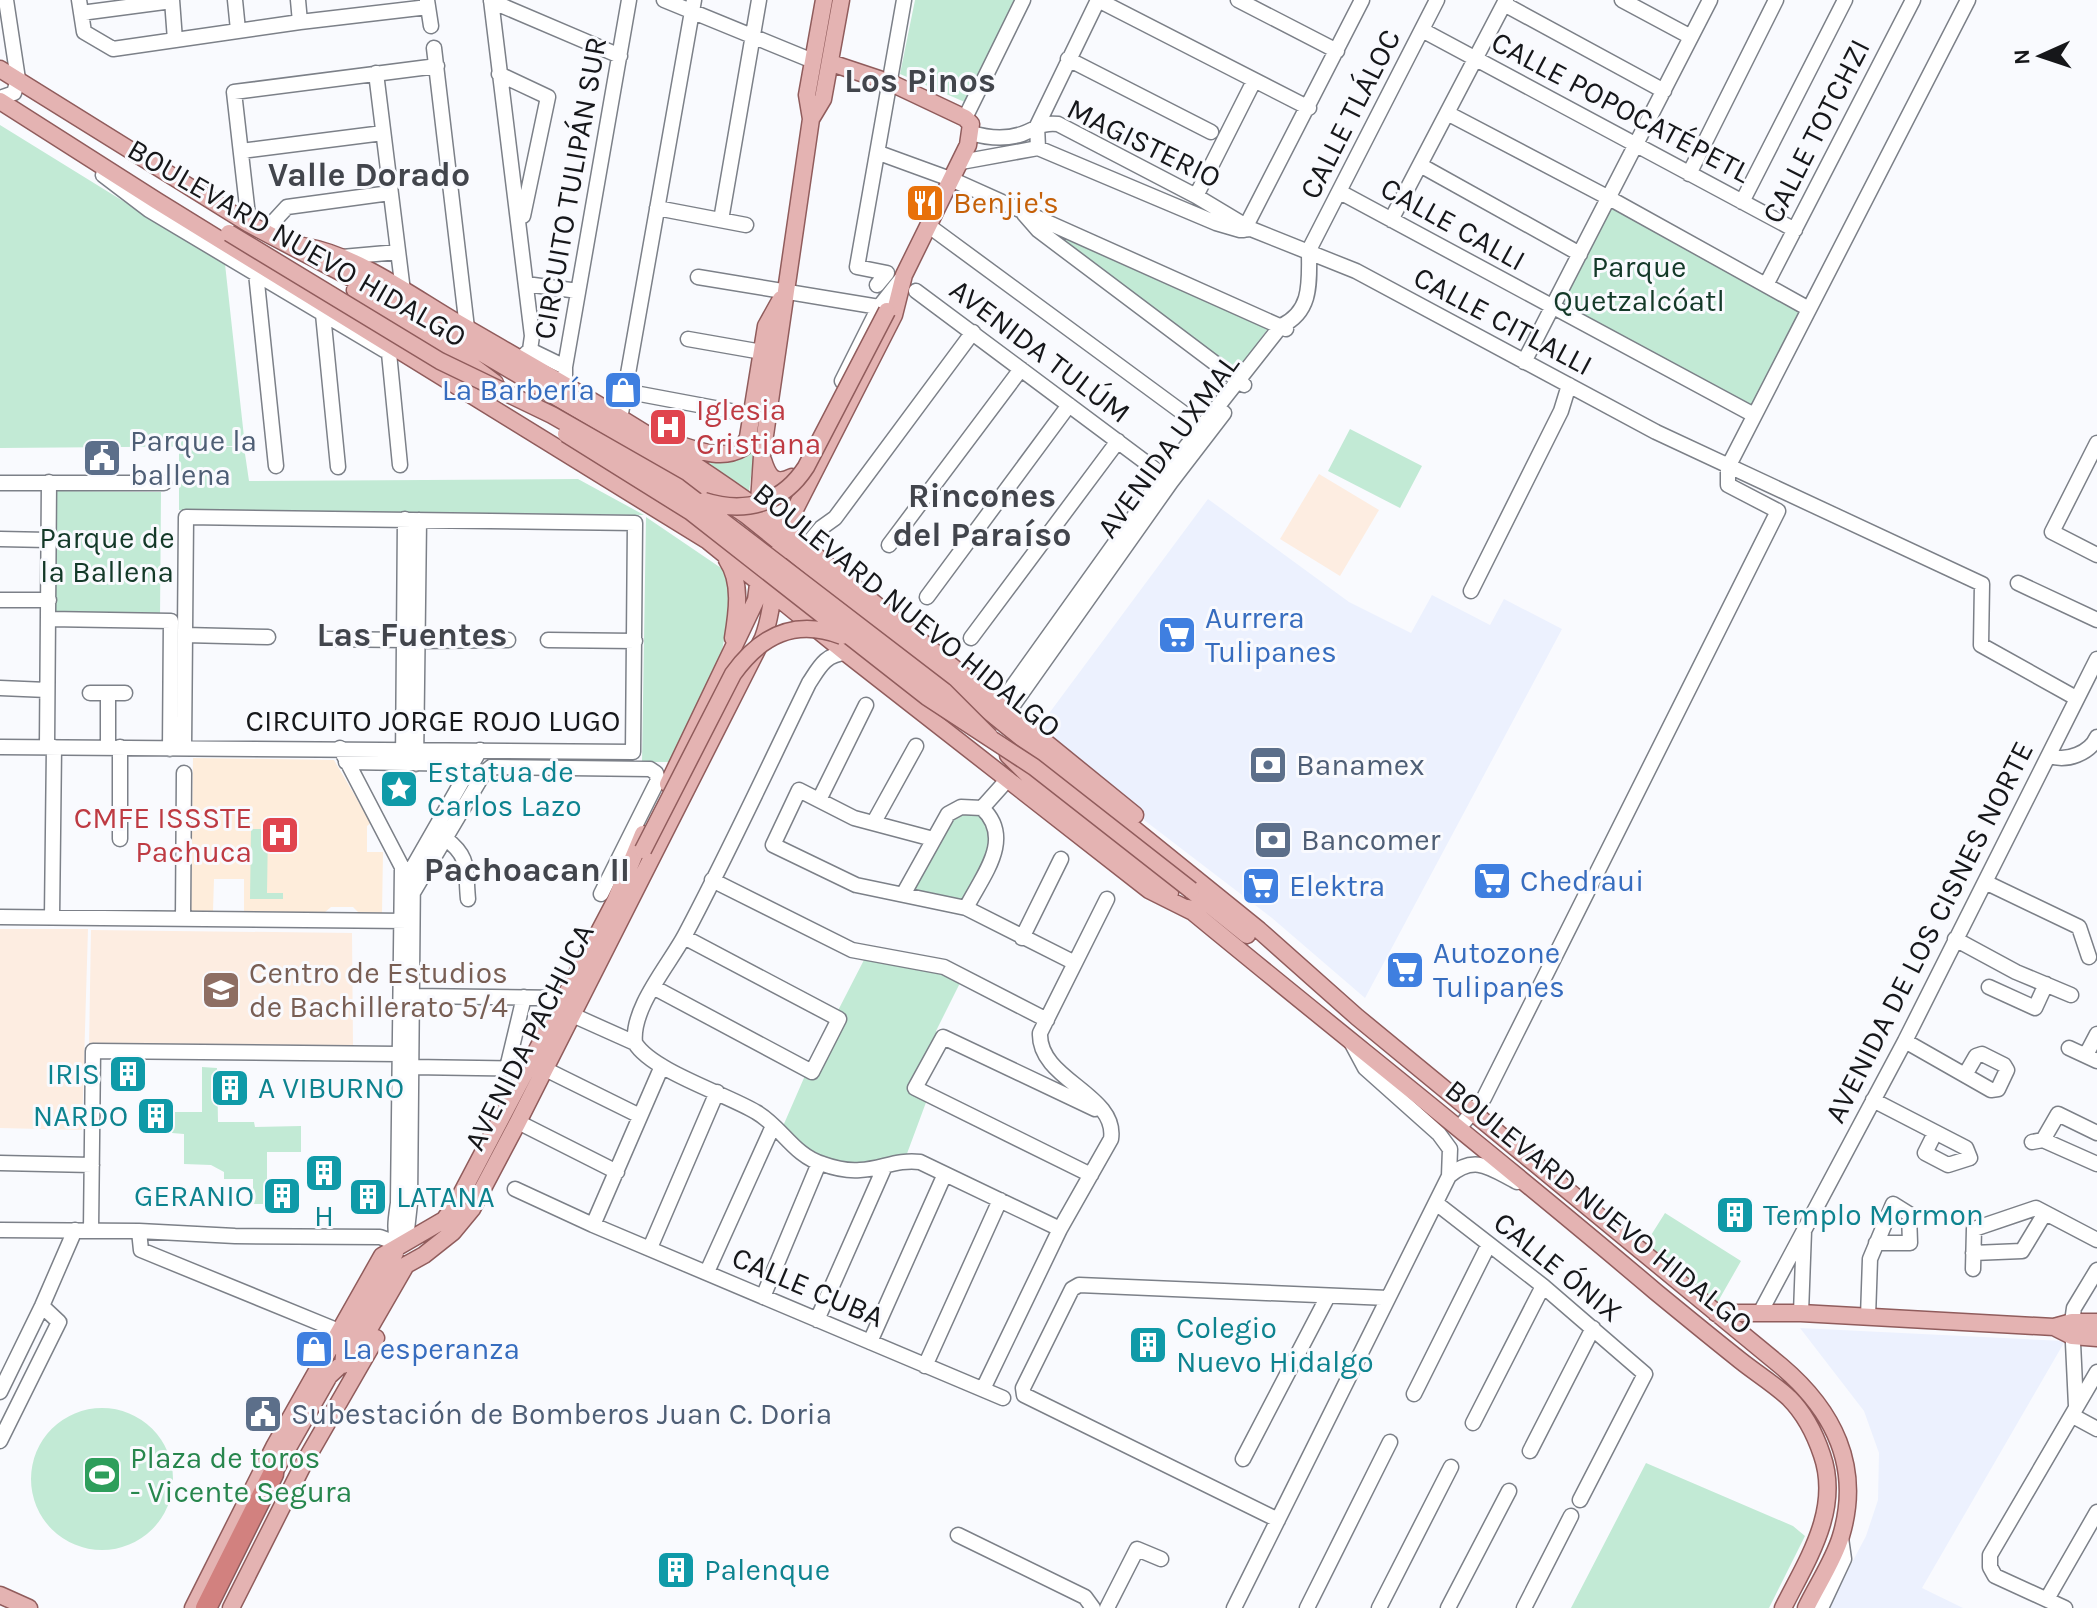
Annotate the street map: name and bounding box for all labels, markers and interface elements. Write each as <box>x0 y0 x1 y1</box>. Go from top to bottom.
north arrow <box>2001 16 2081 96</box>
street label: CALLE TLÁLOC <box>1292 23 1408 205</box>
street label: CALLE POPOCATÉPETL <box>1485 23 1757 191</box>
street label: CALLE TOTCHZI <box>1754 33 1878 229</box>
street label: CIRCUITO TULIPÁN SUR <box>526 34 614 342</box>
text: N <box>2009 48 2035 66</box>
district label: Los Pinos <box>844 61 996 101</box>
street label: MAGISTERIO <box>1061 90 1227 196</box>
street label: BOULEVARD NUEVO HIDALGO <box>121 131 473 355</box>
district label: Valle Dorado <box>268 155 470 195</box>
street label: CALLE CALLI <box>1374 170 1532 278</box>
restaurant icon: Benjie's <box>904 182 946 224</box>
place label: Benjie's <box>953 185 1059 221</box>
park label: Parque Quetzalcóatl <box>1553 249 1725 319</box>
street label: CALLE CITLALLI <box>1407 259 1599 383</box>
street label: AVENIDA TULÚM <box>943 271 1137 431</box>
street label: AVENIDA UXMAL <box>1089 347 1247 545</box>
shop icon: La Barbería <box>602 369 644 411</box>
place label: La Barbería <box>442 372 595 408</box>
place label: Iglesia Cristiana <box>696 392 821 462</box>
hospital icon: Iglesia Cristiana <box>647 406 689 448</box>
place label: Parque la ballena <box>130 423 257 493</box>
public building icon: Parque la ballena <box>81 437 123 479</box>
street label: BOULEVARD NUEVO HIDALGO <box>746 475 1068 745</box>
district label: Rincones del Paraíso <box>892 476 1072 555</box>
park label: Parque de la Ballena <box>39 520 175 590</box>
place label: Aurrera Tulipanes <box>1205 600 1337 670</box>
supermarket icon: Aurrera Tulipanes <box>1156 614 1198 656</box>
district label: Las Fuentes <box>317 615 507 655</box>
street label: CIRCUITO JORGE ROJO LUGO <box>246 703 620 739</box>
street label: AVENIDA DE LOS CISNES NORTE <box>1817 735 2041 1129</box>
bank icon: Banamex <box>1247 744 1289 786</box>
place label: Banamex <box>1296 747 1425 783</box>
place label: Estatua de Carlos Lazo <box>427 754 582 824</box>
place icon: Estatua de Carlos Lazo <box>378 768 420 810</box>
place label: CMFE ISSSTE Pachuca <box>74 800 252 870</box>
hospital icon: CMFE ISSSTE Pachuca <box>259 814 301 856</box>
bank icon: Bancomer <box>1252 819 1294 861</box>
place label: Bancomer <box>1301 822 1441 858</box>
district label: Pachoacan II <box>424 850 630 890</box>
supermarket icon: Chedraui <box>1471 860 1513 902</box>
place label: Chedraui <box>1520 863 1644 899</box>
supermarket icon: Elektra <box>1240 865 1282 907</box>
place label: Elektra <box>1289 868 1385 904</box>
street label: AVENIDA PACHUCA <box>456 918 602 1156</box>
place label: Autozone Tulipanes <box>1433 935 1565 1005</box>
supermarket icon: Autozone Tulipanes <box>1384 949 1426 991</box>
place label: Centro de Estudios de Bachillerato 5/4 <box>249 955 508 1025</box>
school or university icon: Centro de Estudios de Bachillerato 5/4 <box>200 969 242 1011</box>
building icon: IRIS <box>107 1053 149 1095</box>
place label: IRIS <box>47 1056 100 1092</box>
building icon: A VIBURNO <box>209 1067 251 1109</box>
place label: A VIBURNO <box>258 1070 404 1106</box>
street label: BOULEVARD NUEVO HIDALGO <box>1438 1072 1760 1342</box>
building icon: NARDO <box>135 1095 177 1137</box>
place label: NARDO <box>33 1098 128 1134</box>
building icon: H <box>303 1152 345 1194</box>
building icon: GERANIO <box>261 1175 303 1217</box>
building icon: LATANA <box>347 1176 389 1218</box>
place label: GERANIO <box>134 1178 254 1214</box>
place label: LATANA <box>396 1179 495 1215</box>
building icon: Templo Mormon <box>1714 1194 1756 1236</box>
place label: Templo Mormon <box>1763 1197 1984 1233</box>
place label: H <box>314 1198 334 1234</box>
street label: CALLE ÓNIX <box>1486 1204 1630 1330</box>
street label: CALLE CUBA <box>727 1239 889 1335</box>
place label: Colegio Nuevo Hidalgo <box>1176 1310 1374 1380</box>
building icon: Colegio Nuevo Hidalgo <box>1127 1324 1169 1366</box>
shop icon: La esperanza <box>293 1328 335 1370</box>
place label: La esperanza <box>342 1331 520 1367</box>
public building icon: Subestación de Bomberos Juan C. Doria <box>242 1393 284 1435</box>
place label: Subestación de Bomberos Juan C. Doria <box>291 1396 832 1432</box>
place label: Plaza de toros - Vicente Segura <box>130 1440 352 1510</box>
sports icon: Plaza de toros - Vicente Segura <box>81 1454 123 1496</box>
building icon: Palenque <box>655 1549 697 1591</box>
place label: Palenque <box>704 1552 830 1588</box>

